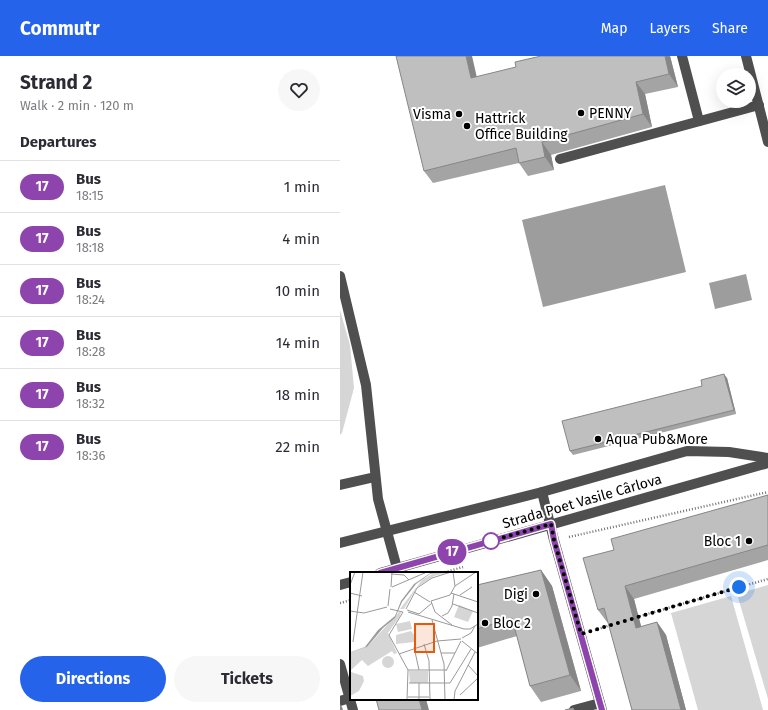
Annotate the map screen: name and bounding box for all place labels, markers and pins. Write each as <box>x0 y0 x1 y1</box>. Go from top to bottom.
place label: PENNY <box>589 105 632 122</box>
place label: Visma <box>413 106 451 123</box>
marker: PENNY <box>576 108 586 118</box>
marker: Visma <box>454 109 464 119</box>
place label: Hattrick Office Building <box>475 110 568 143</box>
marker: Hattrick Office Building <box>462 121 472 131</box>
place label: Aqua Pub&More <box>606 431 708 448</box>
marker: Aqua Pub&More <box>593 434 603 444</box>
unlabelled marker <box>482 532 500 550</box>
place label: Bloc 1 <box>704 533 741 550</box>
marker: Bloc 1 <box>744 536 754 546</box>
place label: Digi <box>504 586 528 603</box>
marker: Digi <box>531 589 541 599</box>
place label: Bloc 2 <box>493 615 531 632</box>
marker: Bloc 2 <box>480 618 490 628</box>

